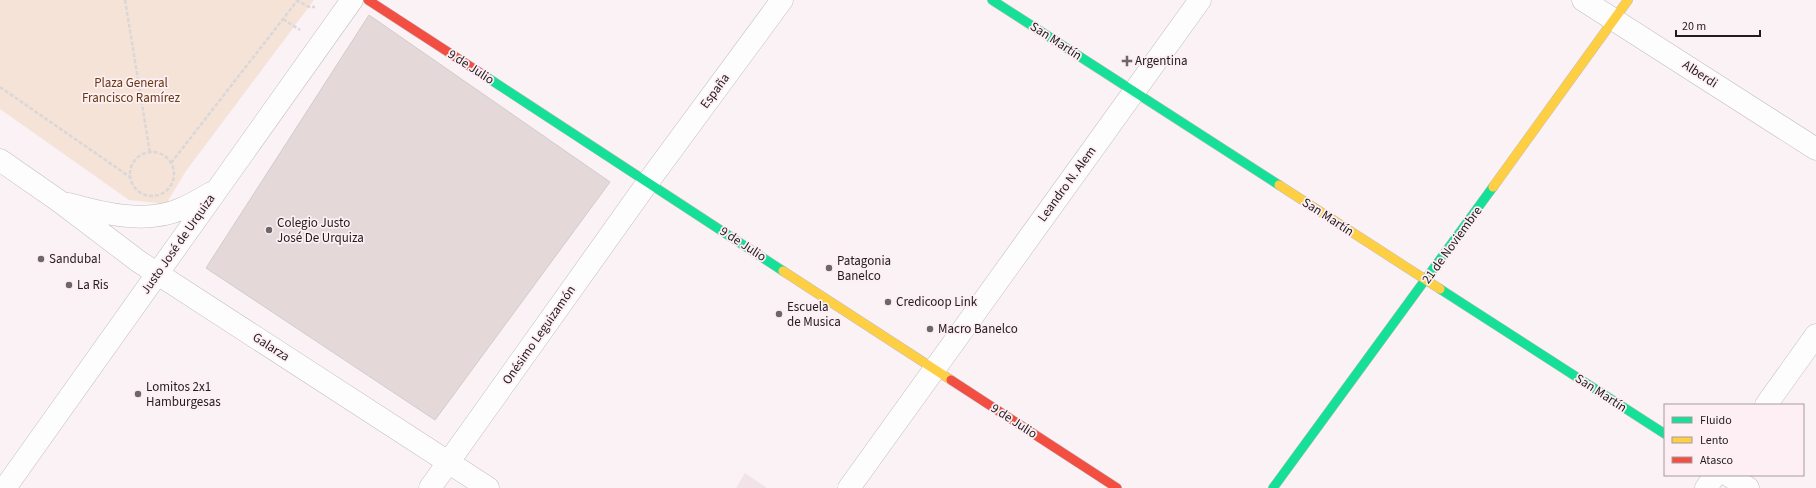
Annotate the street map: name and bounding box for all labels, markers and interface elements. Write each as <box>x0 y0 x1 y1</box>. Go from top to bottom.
scale bar <box>1676 12 1760 38</box>
street label: San Martín <box>1027 18 1085 64</box>
text: 20 m <box>1682 18 1706 35</box>
street label: 9 de Julio <box>444 45 498 89</box>
place label: Argentina <box>1135 52 1188 70</box>
marker: Argentina <box>1122 56 1132 66</box>
street label: Alberdi <box>1679 56 1721 92</box>
street label: España <box>696 70 734 112</box>
park label: Plaza General Francisco Ramírez <box>82 74 181 107</box>
street label: Leandro N. Alem <box>1034 143 1100 225</box>
street label: Justo José de Urquiza <box>137 190 219 298</box>
street label: San Martín <box>1299 194 1357 240</box>
street label: 21 de Noviembre <box>1418 203 1486 287</box>
place label: Colegio Justo José De Urquiza <box>277 214 364 247</box>
street label: 9 de Julio <box>716 222 770 266</box>
marker: Colegio Justo José De Urquiza <box>264 225 274 235</box>
place label: Sanduba! <box>49 250 101 268</box>
place label: Patagonia Banelco <box>837 252 891 285</box>
marker: Sanduba! <box>36 254 46 264</box>
marker: Patagonia Banelco <box>824 263 834 273</box>
place label: La Ris <box>77 276 109 294</box>
marker: La Ris <box>64 280 74 290</box>
street label: Onésimo Leguizamón <box>498 282 580 388</box>
place label: Credicoop Link <box>896 293 978 311</box>
marker: Credicoop Link <box>883 297 893 307</box>
place label: Escuela de Musica <box>787 298 841 331</box>
marker: Escuela de Musica <box>774 309 784 319</box>
place label: Macro Banelco <box>938 320 1018 338</box>
marker: Macro Banelco <box>925 324 935 334</box>
street label: Galarza <box>249 328 293 366</box>
street label: San Martín <box>1572 370 1630 416</box>
place label: Lomitos 2x1 Hamburgesas <box>146 378 221 411</box>
marker: Lomitos 2x1 Hamburgesas <box>133 389 143 399</box>
street label: 9 de Julio <box>987 399 1041 443</box>
legend <box>1664 404 1804 476</box>
text: Fluido <box>1700 412 1732 429</box>
text: Lento <box>1700 432 1729 449</box>
text: Atasco <box>1700 452 1733 469</box>

